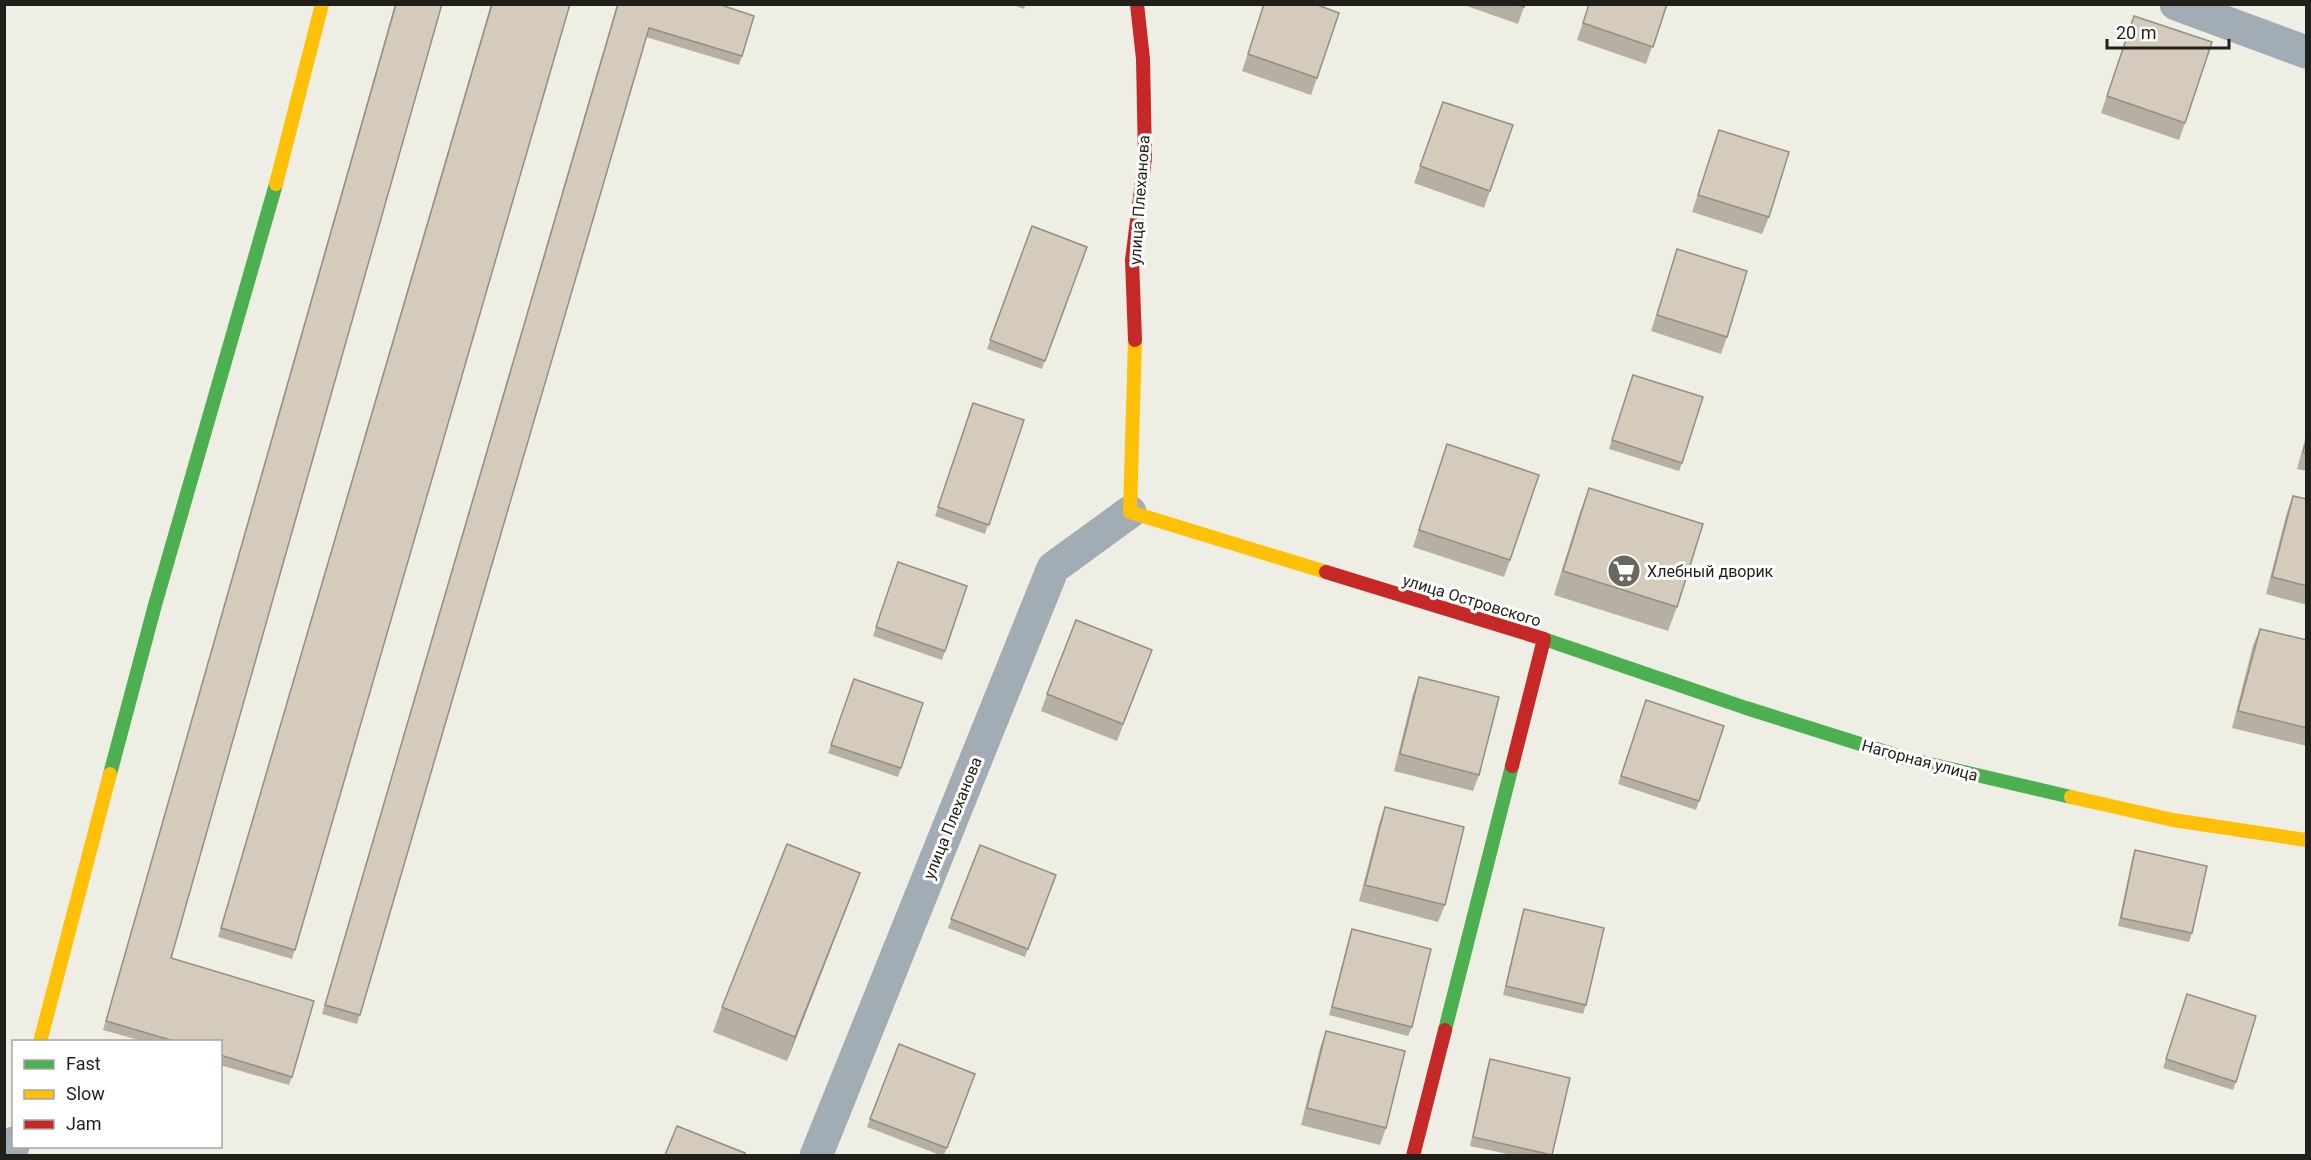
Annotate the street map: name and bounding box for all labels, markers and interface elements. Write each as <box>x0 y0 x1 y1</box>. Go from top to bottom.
scale bar <box>2107 12 2228 50</box>
text: 20 m <box>2116 22 2156 43</box>
street label: улица Плеханова <box>1125 135 1154 265</box>
supermarket icon: Хлебный дворик <box>1606 553 1642 589</box>
place label: Хлебный дворик <box>1647 562 1774 581</box>
street label: улица Островского <box>1400 570 1543 631</box>
street label: Нагорная улица <box>1860 736 1980 785</box>
street label: улица Плеханова <box>919 754 986 882</box>
legend <box>12 1040 222 1148</box>
text: Fast <box>66 1053 101 1074</box>
text: Slow <box>66 1083 105 1104</box>
text: Jam <box>66 1113 102 1134</box>

